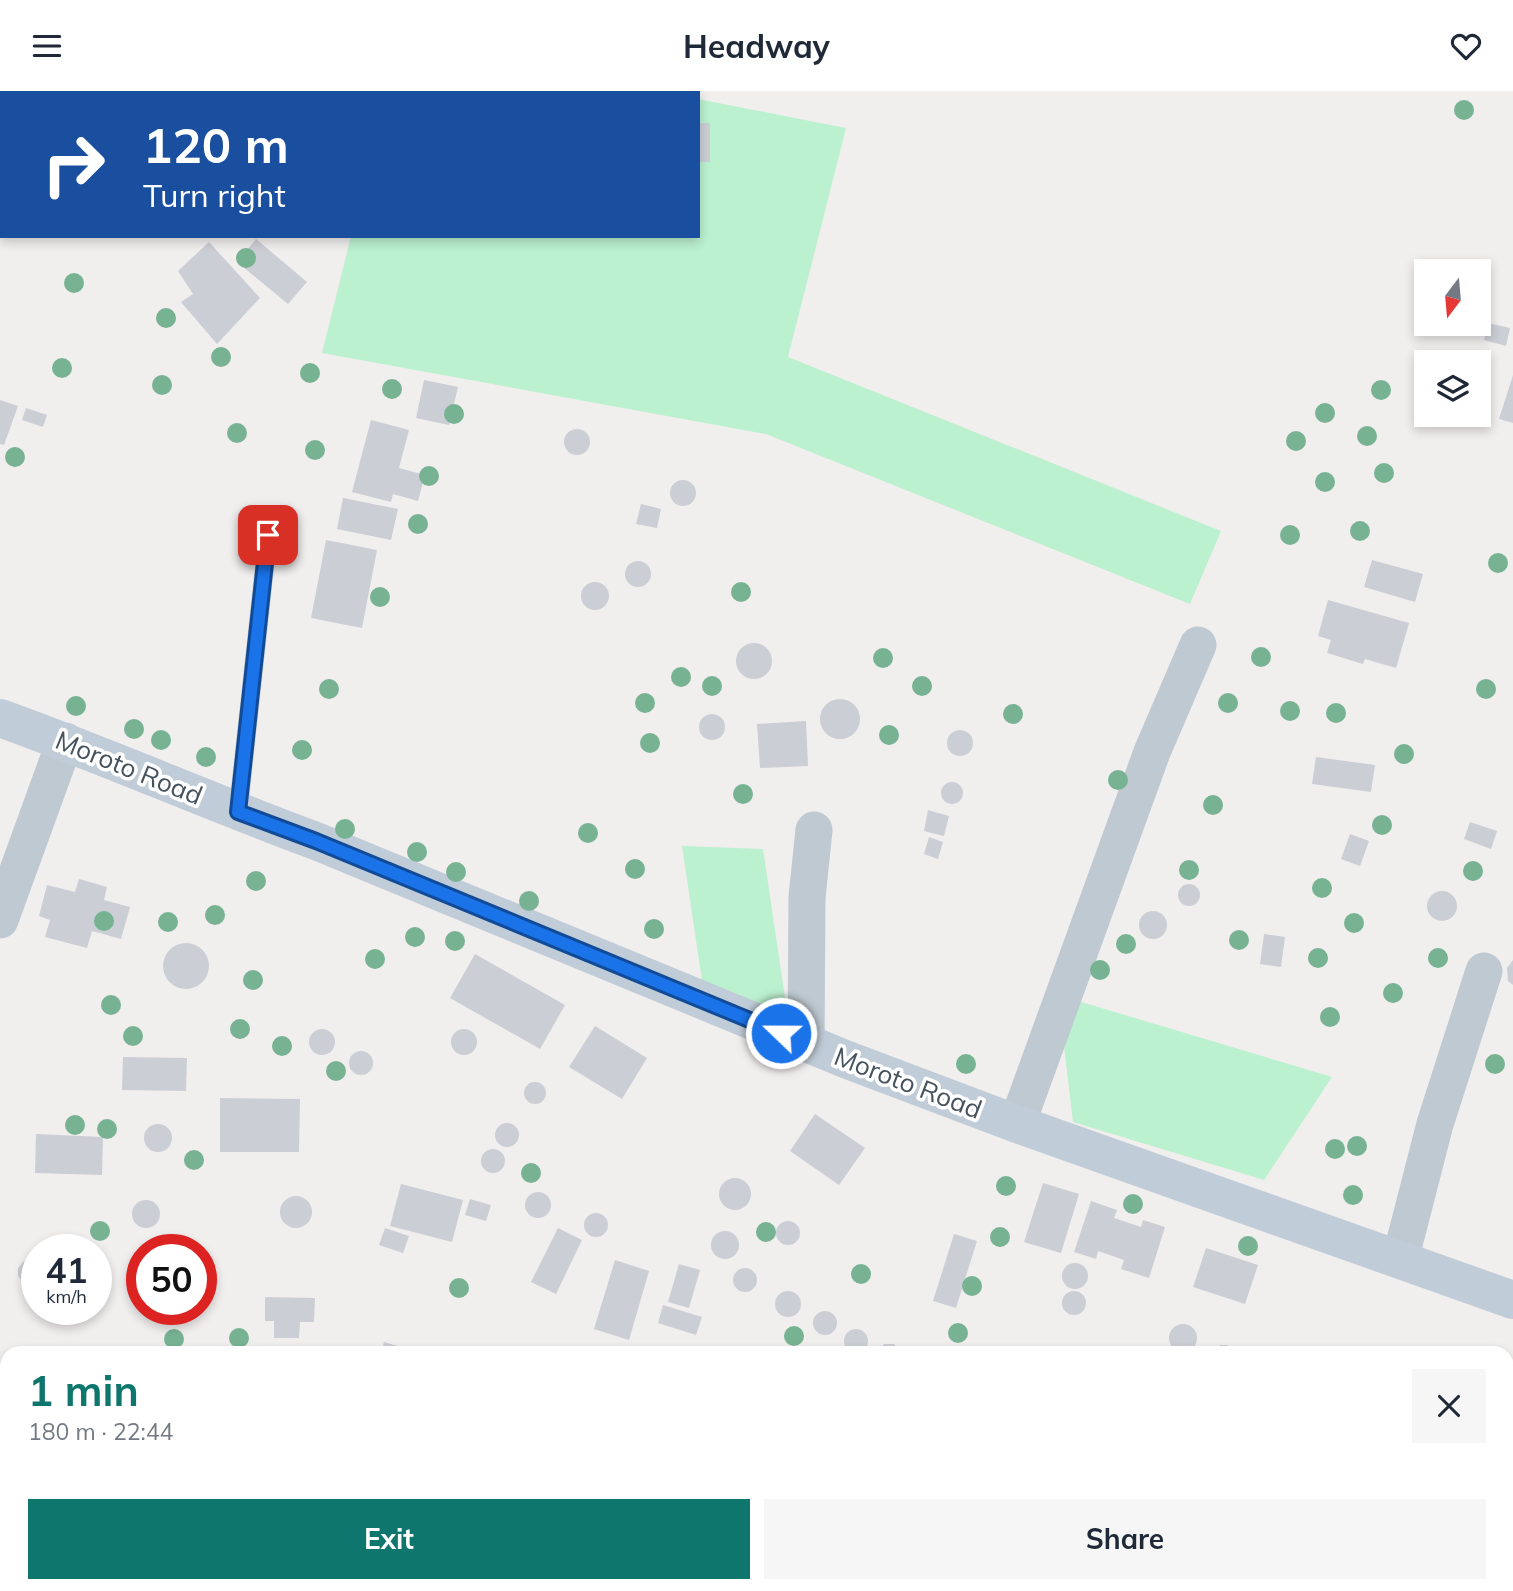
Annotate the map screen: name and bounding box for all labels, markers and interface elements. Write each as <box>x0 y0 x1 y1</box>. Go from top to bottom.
text: Headway <box>683 26 830 66</box>
icon: menu <box>28 27 66 65</box>
icon: heart <box>1447 27 1485 65</box>
text: 120 m <box>143 114 289 175</box>
icon: right <box>28 119 119 210</box>
text: Turn right <box>143 175 286 215</box>
north arrow <box>1414 259 1491 336</box>
map controls <box>1414 259 1491 427</box>
button: layers <box>1414 350 1491 427</box>
pin <box>238 505 298 565</box>
icon: arrive <box>249 516 287 554</box>
street label: Moroto Road <box>51 723 207 812</box>
position arrow <box>744 996 818 1070</box>
street label: Moroto Road <box>830 1039 987 1126</box>
speed limit sign: 50 <box>126 1234 217 1325</box>
text: 41 <box>45 1248 88 1292</box>
text: km/h <box>46 1285 87 1308</box>
text: 1 min <box>28 1364 139 1417</box>
button: close <box>1412 1369 1486 1443</box>
text: 180 m · 22:44 <box>28 1417 173 1446</box>
button: Exit <box>28 1499 750 1579</box>
button: Share <box>764 1499 1486 1579</box>

